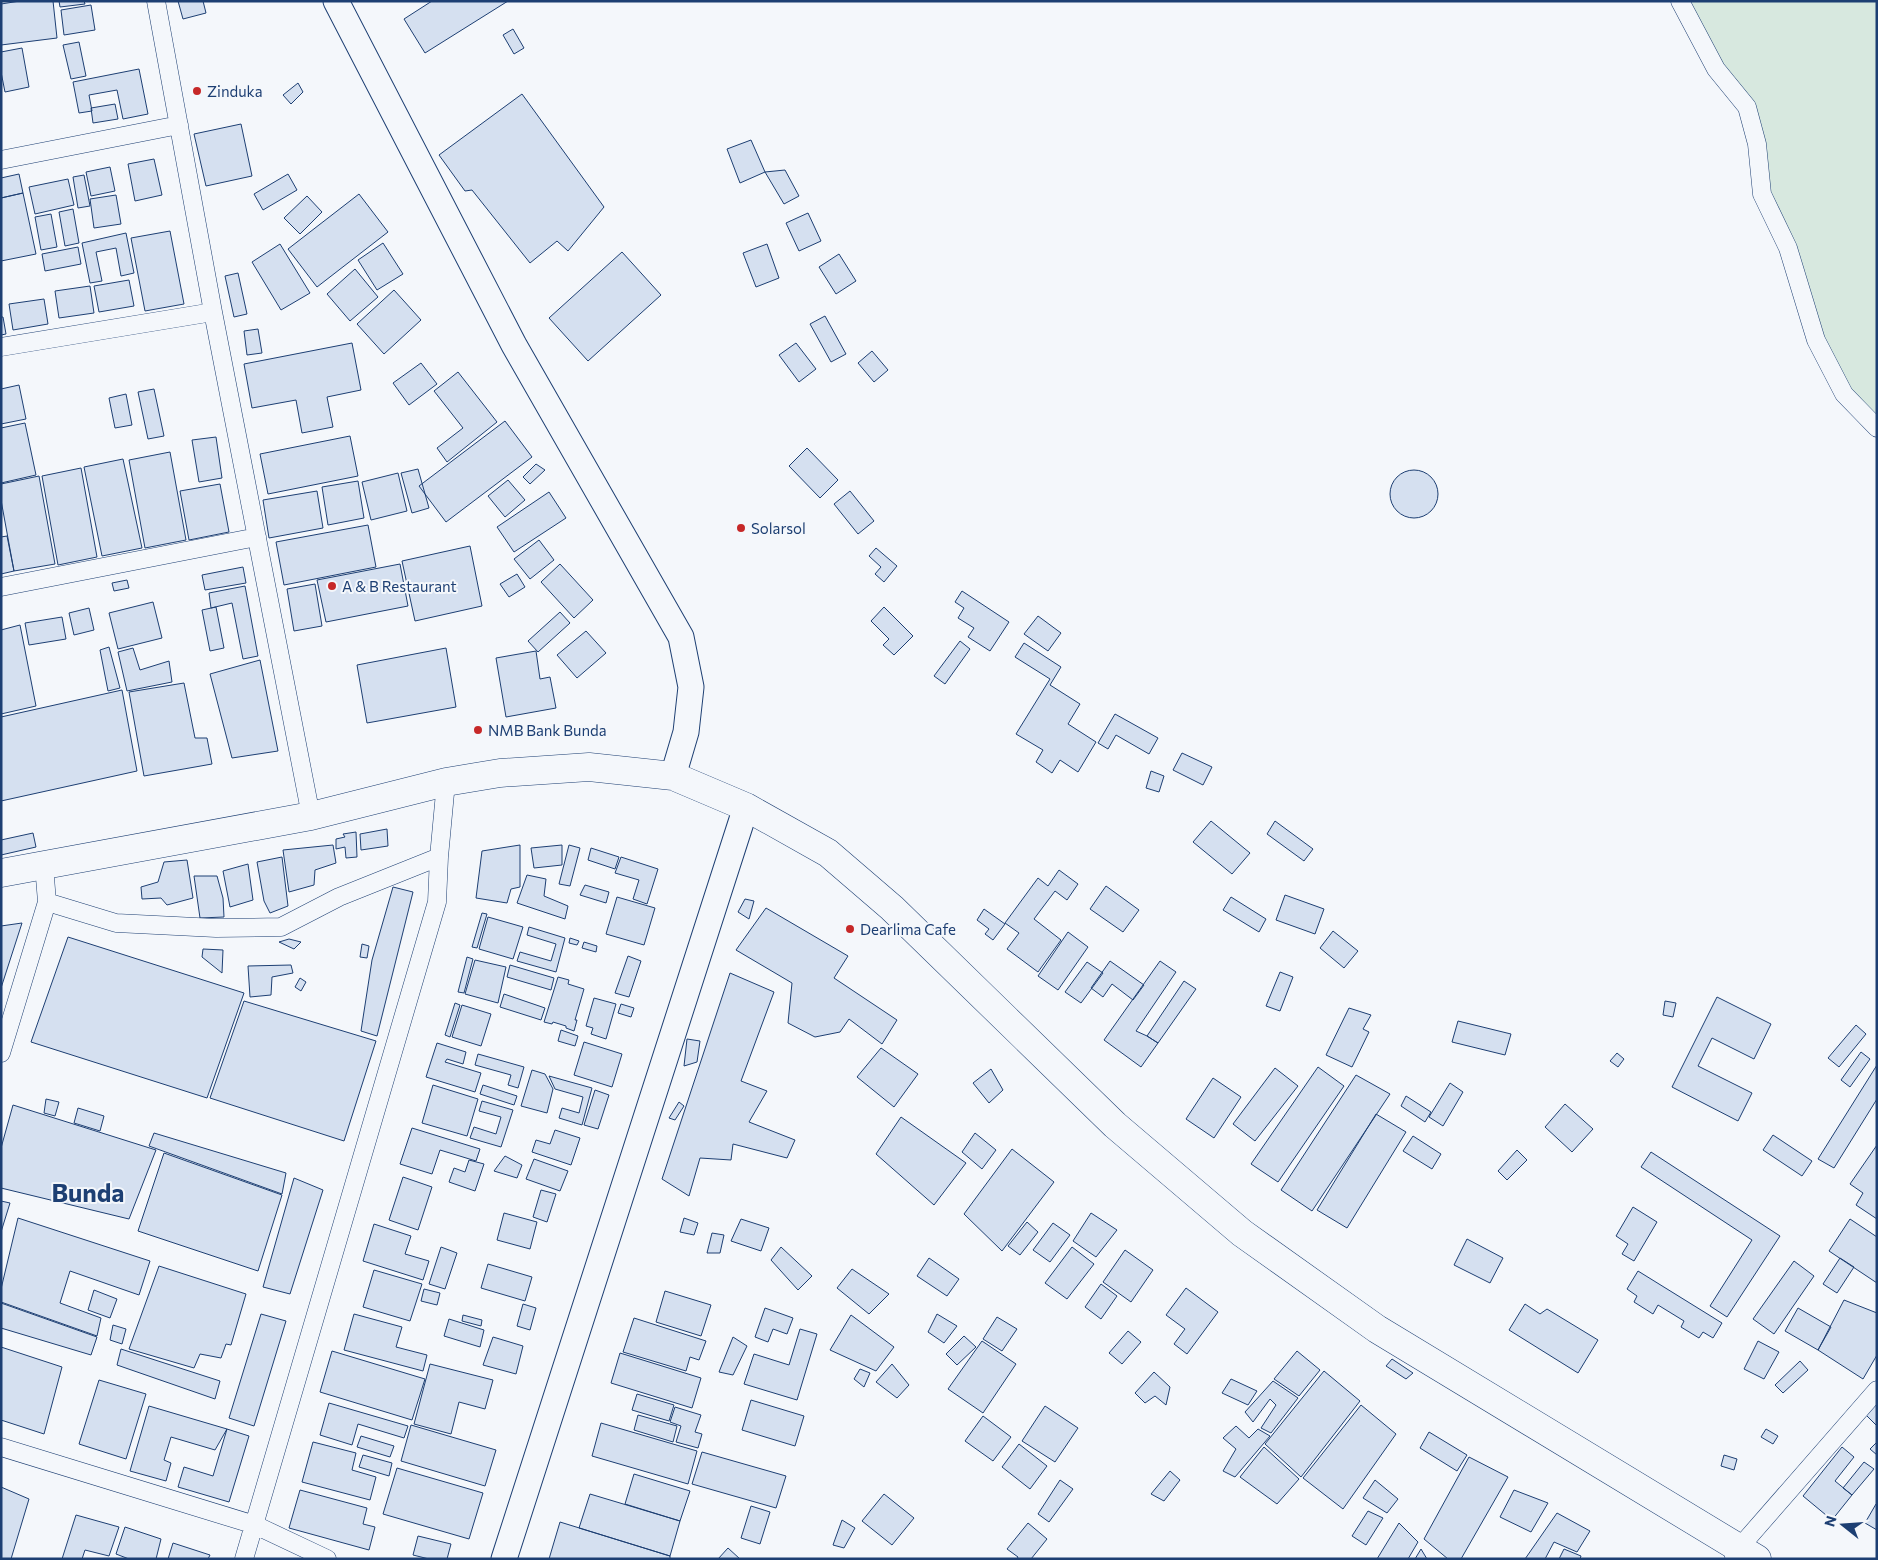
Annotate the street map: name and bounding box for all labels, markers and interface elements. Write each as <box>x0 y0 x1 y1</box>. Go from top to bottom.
place label: Zinduka <box>207 82 263 100</box>
marker: Zinduka <box>191 85 203 97</box>
place label: Solarsol <box>751 519 806 537</box>
marker: Solarsol <box>735 522 747 534</box>
place label: A & B Restaurant <box>342 577 457 595</box>
marker: A & B Restaurant <box>326 580 338 592</box>
place label: NMB Bank Bunda <box>488 721 607 739</box>
marker: NMB Bank Bunda <box>472 724 484 736</box>
place label: Dearlima Cafe <box>860 920 956 938</box>
marker: Dearlima Cafe <box>844 923 856 935</box>
district label: Bunda <box>51 1177 125 1207</box>
north arrow <box>1818 1500 1868 1550</box>
text: N <box>1820 1514 1840 1529</box>

